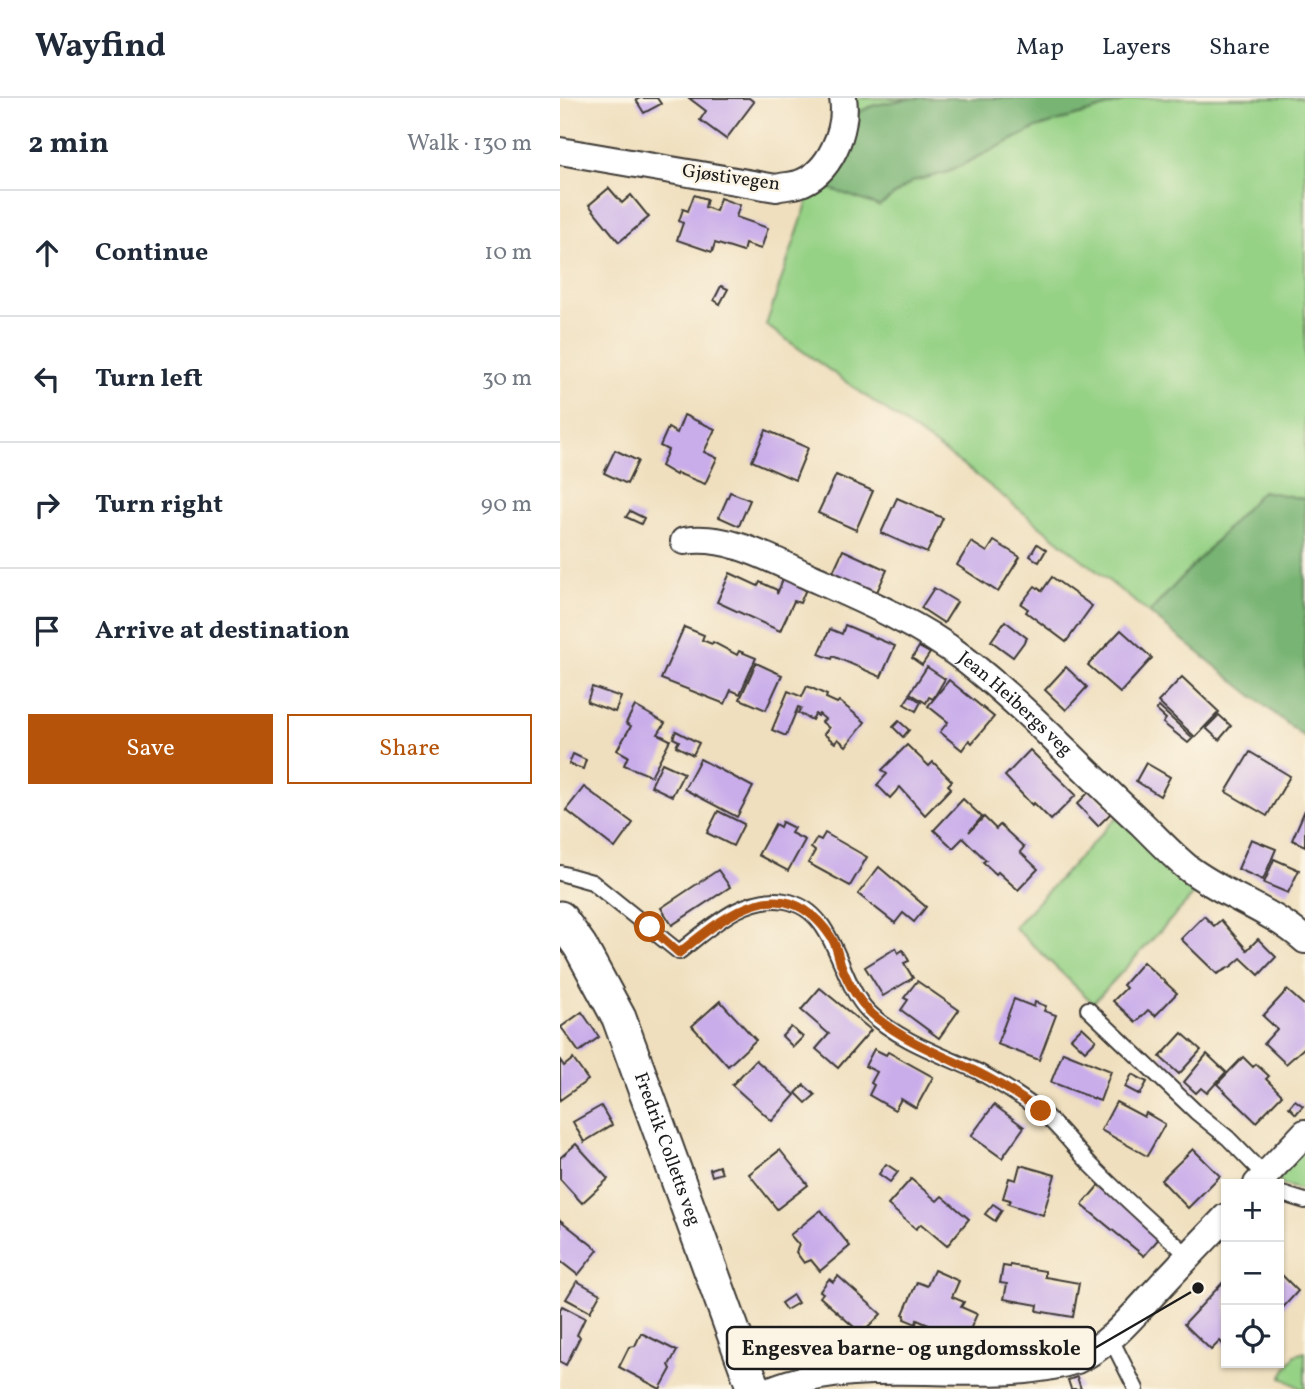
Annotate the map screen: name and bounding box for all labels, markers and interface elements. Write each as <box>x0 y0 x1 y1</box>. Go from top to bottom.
text: Wayfind <box>35 25 166 71</box>
text: Map <box>1016 31 1064 65</box>
text: Layers <box>1102 31 1171 65</box>
text: Share <box>1209 31 1270 65</box>
text: 2 min <box>28 123 109 165</box>
text: Walk · 130 m <box>407 128 532 160</box>
street label: Gjøstivegen <box>680 158 782 198</box>
icon: ahead <box>28 234 66 272</box>
text: Continue <box>95 235 208 271</box>
text: 10 m <box>484 237 532 269</box>
icon: left <box>28 360 66 398</box>
text: Turn left <box>95 361 203 397</box>
text: 30 m <box>482 363 532 395</box>
icon: right <box>28 486 66 524</box>
text: Turn right <box>95 487 223 523</box>
text: 90 m <box>481 489 532 521</box>
icon: arrive <box>28 612 66 650</box>
text: Arrive at destination <box>95 613 350 649</box>
street label: Jean Heibergs veg <box>952 645 1078 763</box>
button: Save <box>28 714 273 784</box>
button: Share <box>287 714 532 784</box>
route start <box>634 911 665 942</box>
street label: Fredrik Colletts veg <box>627 1069 707 1230</box>
route end <box>1025 1095 1056 1126</box>
map controls <box>1221 1179 1284 1368</box>
button: + <box>1221 1179 1284 1242</box>
button: − <box>1221 1242 1284 1305</box>
button: locate <box>1221 1305 1284 1368</box>
callout: Engesvea barne- og ungdomsskole <box>727 1327 1095 1369</box>
text: Engesvea barne- og ungdomsskole <box>741 1335 1081 1364</box>

